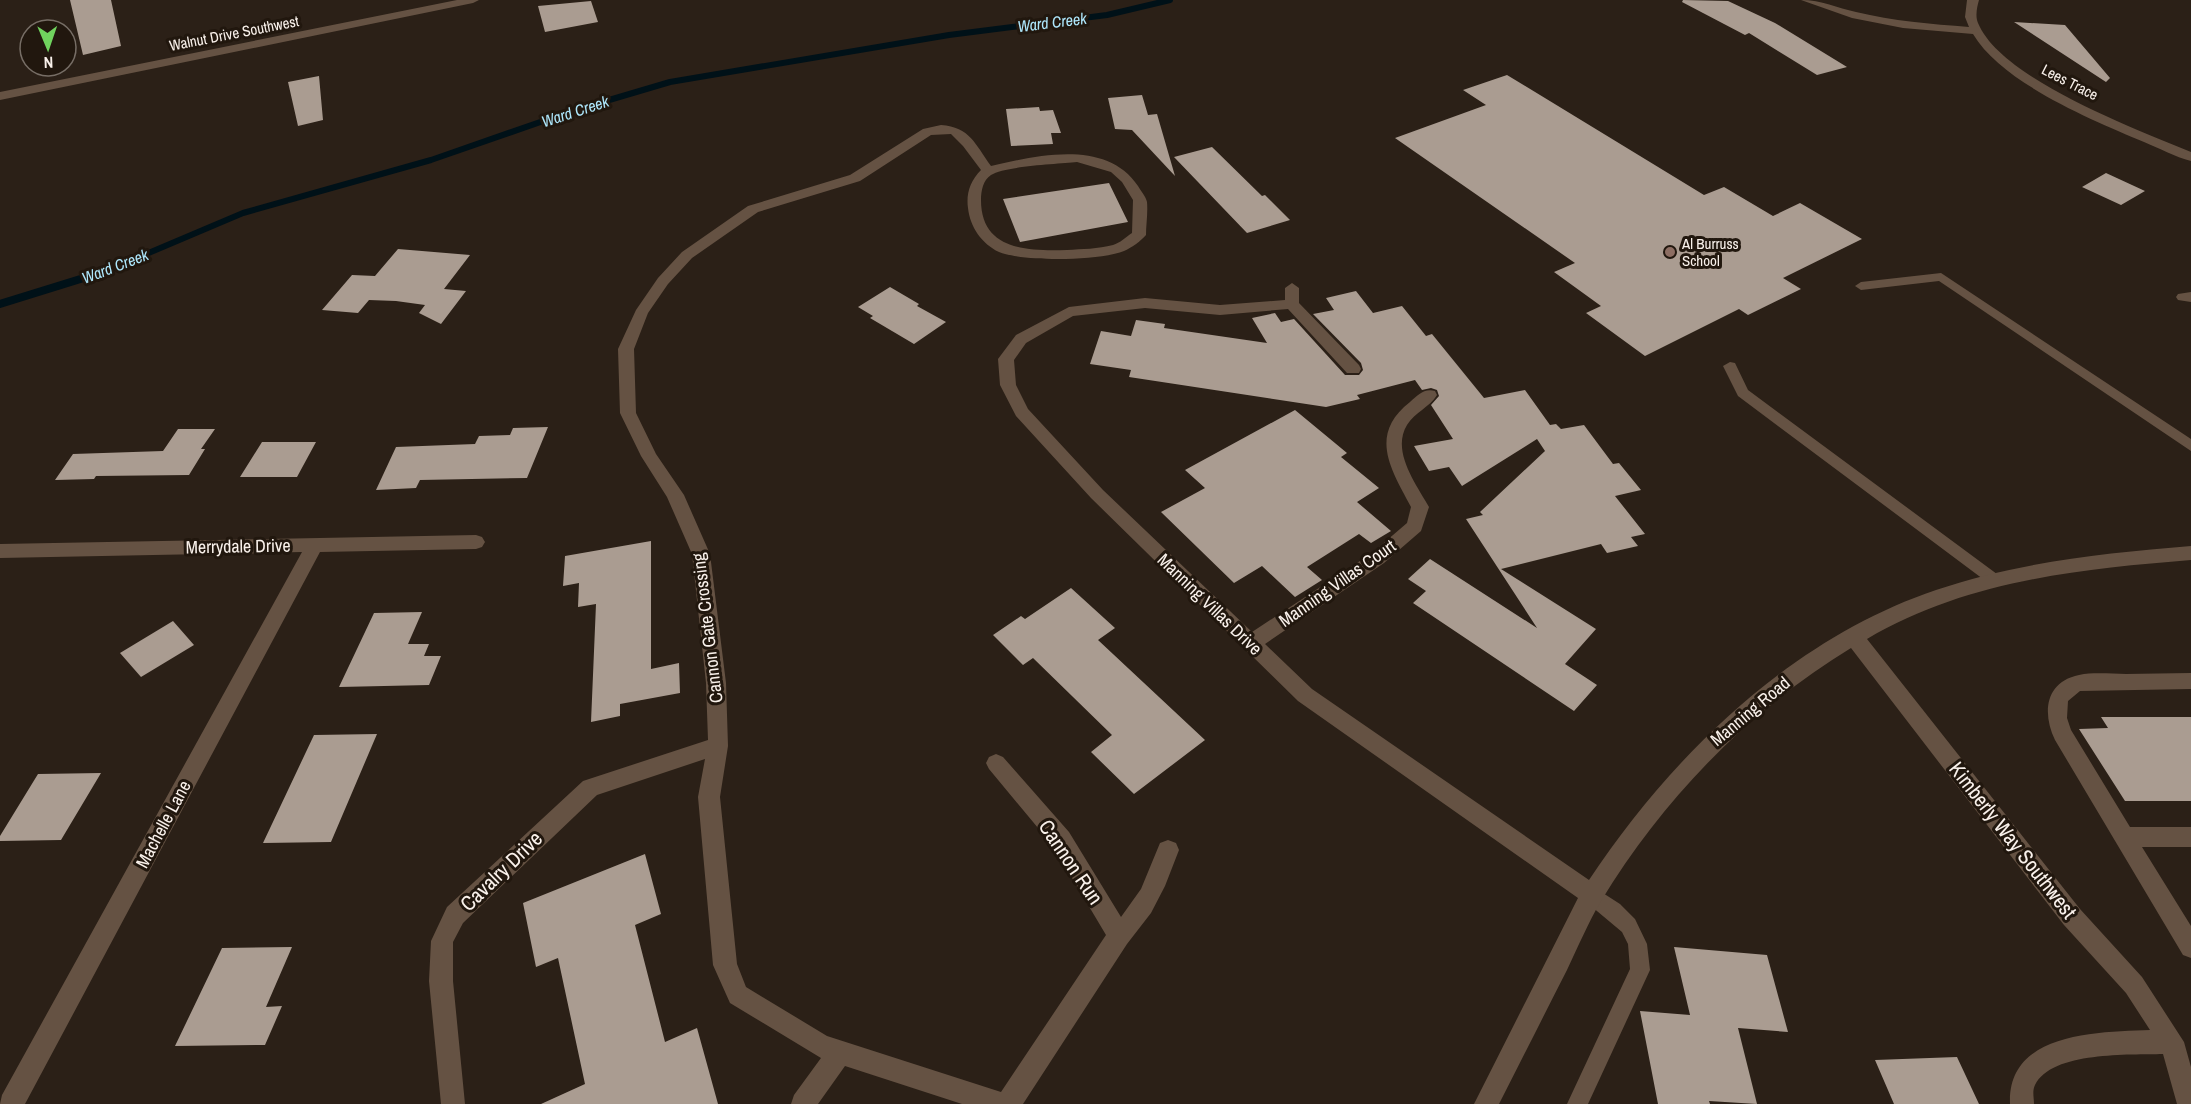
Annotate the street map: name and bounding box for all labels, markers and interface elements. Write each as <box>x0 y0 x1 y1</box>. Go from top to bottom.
water label: Ward Creek <box>1016 7 1088 37</box>
street label: Walnut Drive Southwest <box>167 10 301 56</box>
north arrow <box>18 18 78 78</box>
text: N <box>43 52 54 74</box>
street label: Lees Trace <box>2038 59 2102 105</box>
water label: Ward Creek <box>538 90 612 132</box>
place label: Al Burruss School <box>1681 233 1739 271</box>
water label: Ward Creek <box>79 243 152 289</box>
marker: Al Burruss School <box>1663 245 1677 259</box>
street label: Merrydale Drive <box>185 533 291 559</box>
street label: Manning Villas Court <box>1273 533 1401 633</box>
street label: Manning Villas Drive <box>1152 548 1268 660</box>
street label: Cannon Gate Crossing <box>685 551 729 704</box>
street label: Manning Road <box>1705 670 1795 752</box>
street label: Kimberly Way Southwest <box>1943 756 2084 925</box>
street label: Machelle Lane <box>129 776 197 872</box>
street label: Cannon Run <box>1032 814 1110 910</box>
street label: Cavalry Drive <box>453 824 549 918</box>

